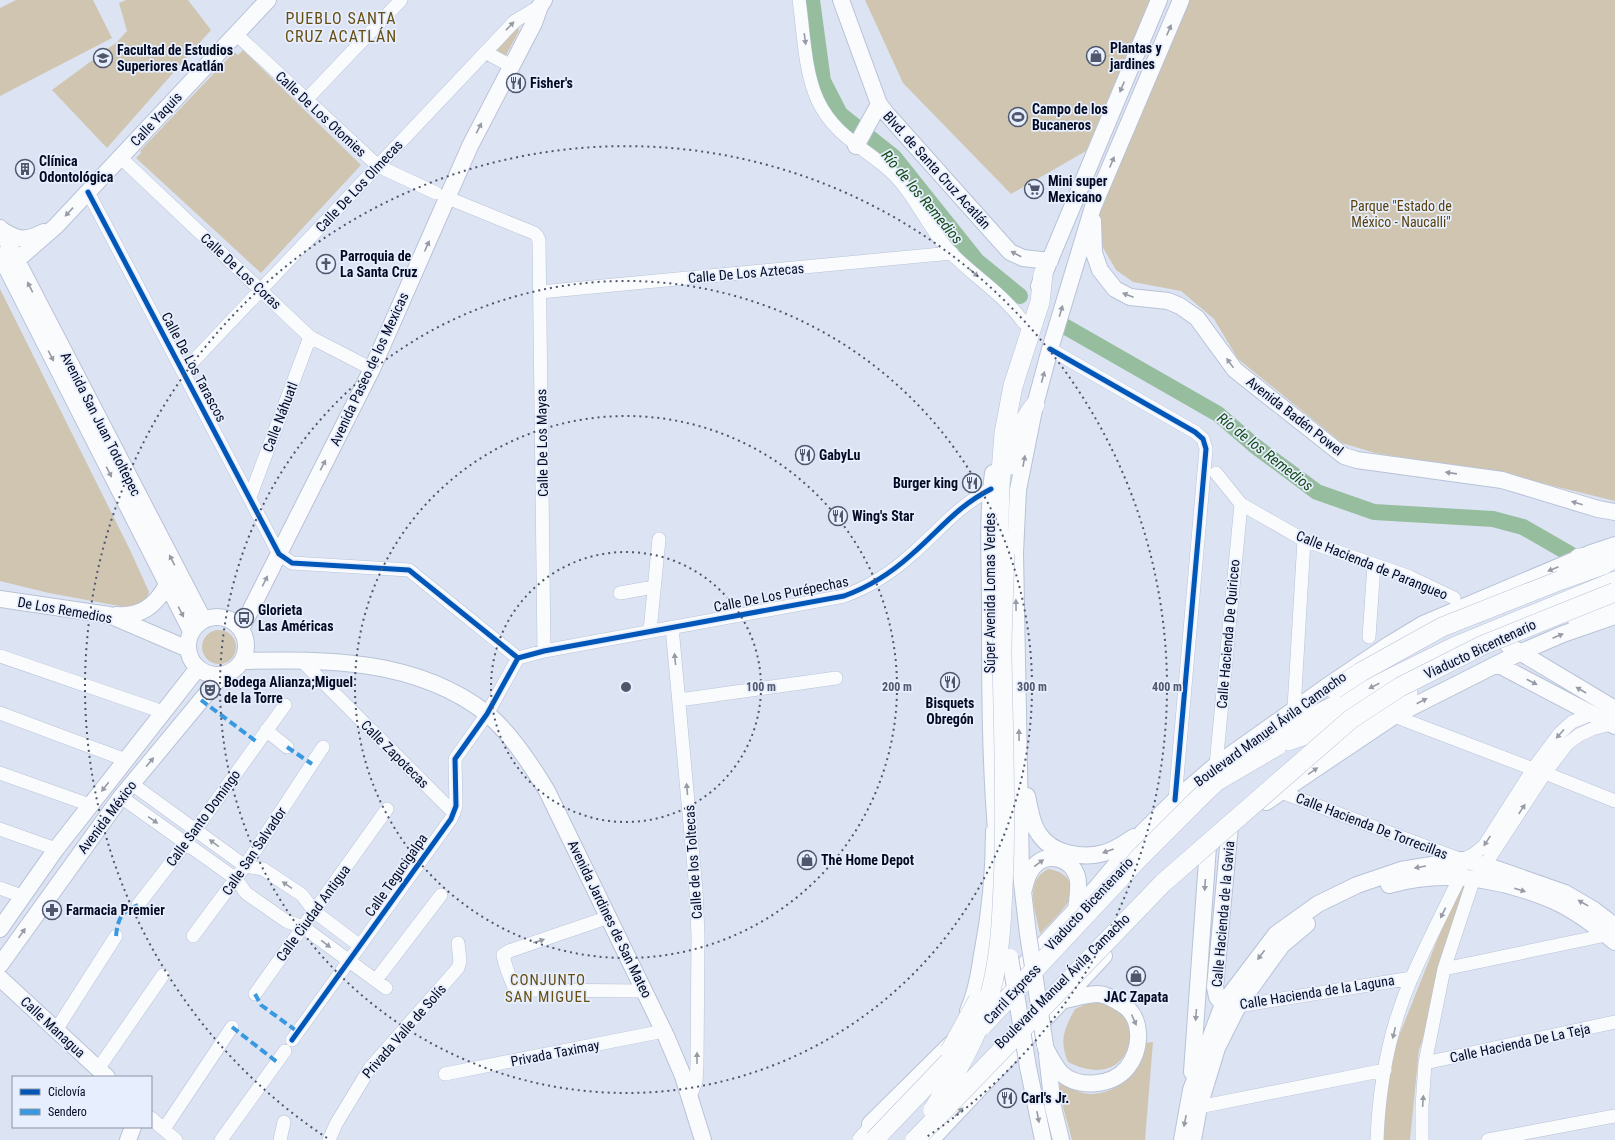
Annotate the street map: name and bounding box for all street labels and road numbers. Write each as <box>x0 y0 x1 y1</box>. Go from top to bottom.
street label: Calle De Los Otomies <box>272 68 370 160</box>
street label: Calle Yaquis <box>127 89 185 149</box>
street label: Blvd. de Santa Cruz Acatlán <box>880 108 994 232</box>
street label: Calle De Los Olmecas <box>312 137 406 235</box>
street label: Calle De Los Coras <box>198 230 284 312</box>
street label: Calle De Los Aztecas <box>687 260 805 286</box>
street label: Avenida Paseo de los Mexicas <box>326 290 412 448</box>
street label: Calle De Los Tarascos <box>158 309 230 425</box>
street label: Avenida San Juan Totoltepec <box>58 349 144 499</box>
street label: Avenida Badén Powel <box>1243 373 1347 459</box>
street label: Calle Náhuatl <box>259 380 301 454</box>
street label: Calle De Los Mayas <box>533 389 551 497</box>
street label: Súper Avenida Lomas Verdes <box>982 513 998 673</box>
street label: Calle Hacienda de Parangueo <box>1294 527 1450 603</box>
street label: Calle Hacienda De Quiriceo <box>1214 559 1242 709</box>
street label: Calle De Los Purépechas <box>712 573 850 615</box>
street label: De Los Remedios <box>16 594 114 626</box>
street label: Viaducto Bicentenario <box>1422 616 1538 682</box>
street label: Boulevard Manuel Ávila Camacho <box>1190 668 1349 790</box>
street label: Calle Zapotecas <box>358 717 432 791</box>
street label: Calle Santo Domingo <box>163 767 243 869</box>
street label: Avenida México <box>74 777 140 857</box>
street label: Calle Hacienda De Torrecillas <box>1294 790 1450 862</box>
street label: Calle San Salvador <box>219 804 289 898</box>
street label: Calle de los Toltecas <box>681 804 705 920</box>
street label: Calle Tegucigalpa <box>361 830 431 920</box>
street label: Avenida Jardines de San Mateo <box>565 838 655 1000</box>
street label: Calle Hacienda de la Gavia <box>1209 840 1237 988</box>
street label: Viaducto Bicentenario <box>1042 854 1136 954</box>
street label: Calle Ciudad Antigua <box>273 862 353 964</box>
street label: Boulevard Manuel Ávila Camacho <box>991 910 1133 1052</box>
street label: Carril Express <box>980 961 1044 1027</box>
street label: Calle Hacienda de la Laguna <box>1238 972 1396 1012</box>
street label: Privada Valle de Solís <box>359 981 449 1081</box>
street label: Calle Managua <box>18 993 88 1061</box>
street label: Calle Hacienda De La Teja <box>1448 1020 1592 1066</box>
street label: Privada Taximay <box>509 1037 601 1069</box>

